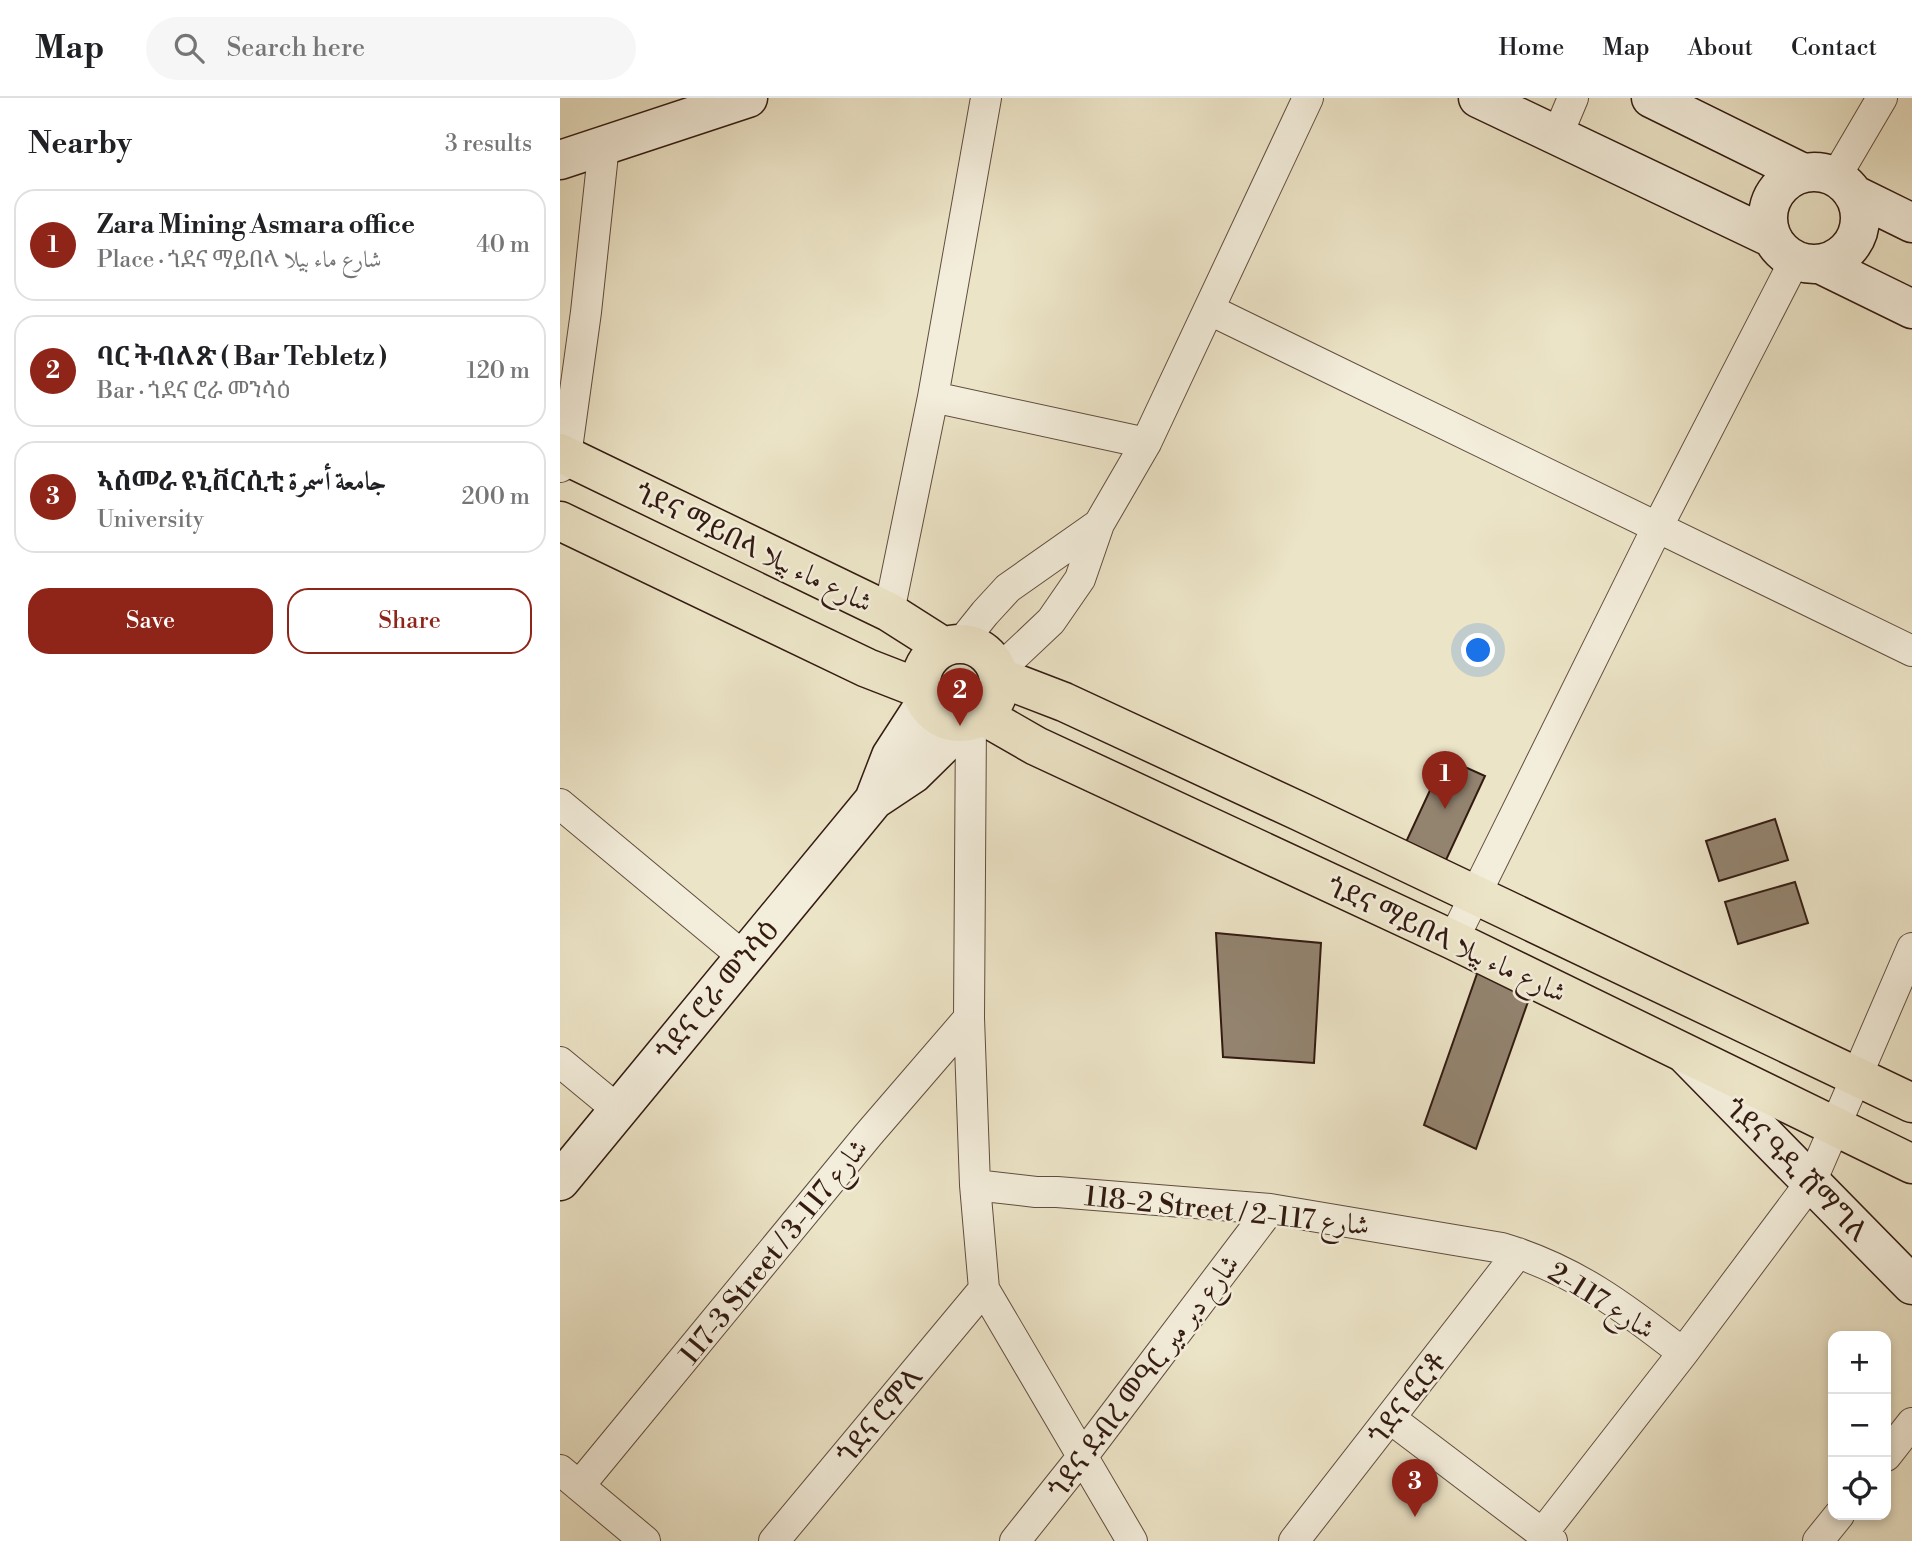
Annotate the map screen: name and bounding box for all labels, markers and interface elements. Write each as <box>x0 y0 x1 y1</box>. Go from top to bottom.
search box <box>146 17 636 80</box>
text: Map <box>35 28 104 69</box>
icon: search <box>170 29 208 67</box>
text: Search here <box>226 32 365 64</box>
text: Home <box>1499 33 1564 63</box>
text: Map <box>1602 33 1650 63</box>
text: About <box>1688 33 1753 63</box>
text: Contact <box>1791 33 1877 63</box>
text: Nearby <box>28 125 132 163</box>
text: 3 results <box>445 130 532 158</box>
text: Zara Mining Asmara office <box>97 209 415 241</box>
text: 1 <box>47 231 59 259</box>
text: 40 m <box>476 231 530 259</box>
text: Place · ጎደና ማይበላ شارع ماء بيلا <box>97 246 382 274</box>
text: ባር ትብለጽ ( Bar Tebletz ) <box>97 341 387 373</box>
text: 2 <box>46 357 60 385</box>
text: 120 m <box>466 357 530 385</box>
text: Bar · ጎደና ሮራ መንሳዕ <box>97 377 291 405</box>
text: ኣስመራ ዩኒቨርሲቲ جامعة أسمرة <box>97 466 386 498</box>
street label: ጎደና ማይበላ شارع ماء بيلا <box>627 476 878 626</box>
text: 3 <box>46 483 60 511</box>
text: 200 m <box>462 483 530 511</box>
text: University <box>97 506 204 534</box>
button: Save <box>28 588 273 654</box>
button: Share <box>287 588 532 654</box>
your location <box>1461 633 1495 667</box>
pin: 2 <box>937 668 983 726</box>
pin: 1 <box>1422 751 1468 809</box>
street label: ጎደና ማይበላ شارع ماء بيلا <box>1319 869 1572 1016</box>
street label: ጎደና ሮራ መንሳዕ <box>649 913 787 1069</box>
street label: ጎደና ዓዲ ሽማግለ <box>1717 1091 1875 1249</box>
street label: 117-3 Street / شارع 117-3 <box>672 1132 880 1375</box>
street label: 118-2 Street / شارع 117-2 <box>1082 1179 1371 1249</box>
street label: ጎደና ደብረ መዓር شارع دبر مير <box>1041 1248 1251 1509</box>
street label: شارع 117-2 <box>1539 1255 1661 1352</box>
map controls <box>1828 1331 1891 1520</box>
button: + <box>1828 1331 1891 1394</box>
street label: ጎደና ፎርቶ <box>1361 1345 1456 1452</box>
street label: ጎደና ሮምለ <box>830 1360 931 1471</box>
button: − <box>1828 1394 1891 1457</box>
button: locate <box>1828 1457 1891 1520</box>
pin: 3 <box>1392 1459 1438 1517</box>

